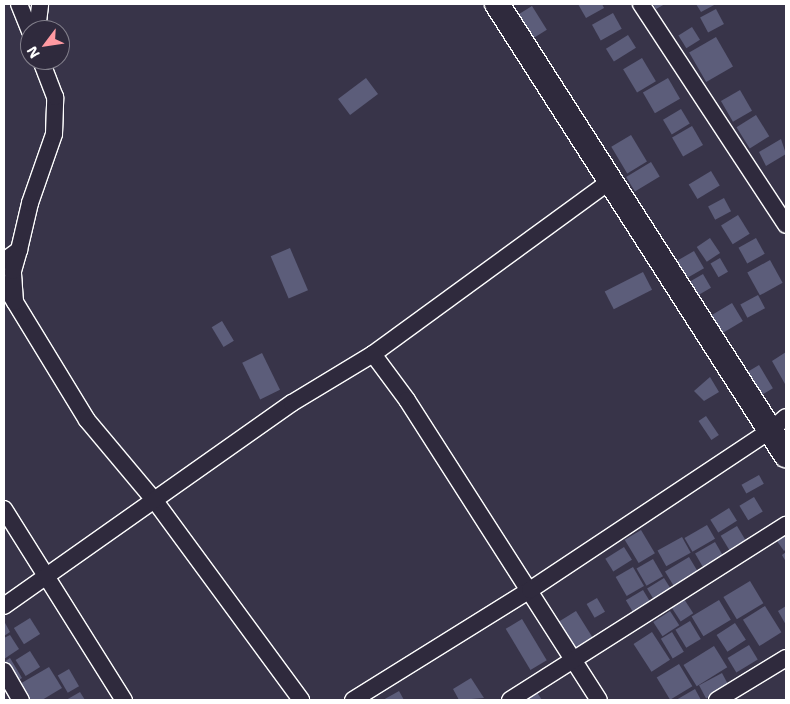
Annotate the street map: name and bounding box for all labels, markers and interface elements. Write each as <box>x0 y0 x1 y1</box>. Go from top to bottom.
north arrow <box>20 20 70 70</box>
text: N <box>22 43 44 62</box>

